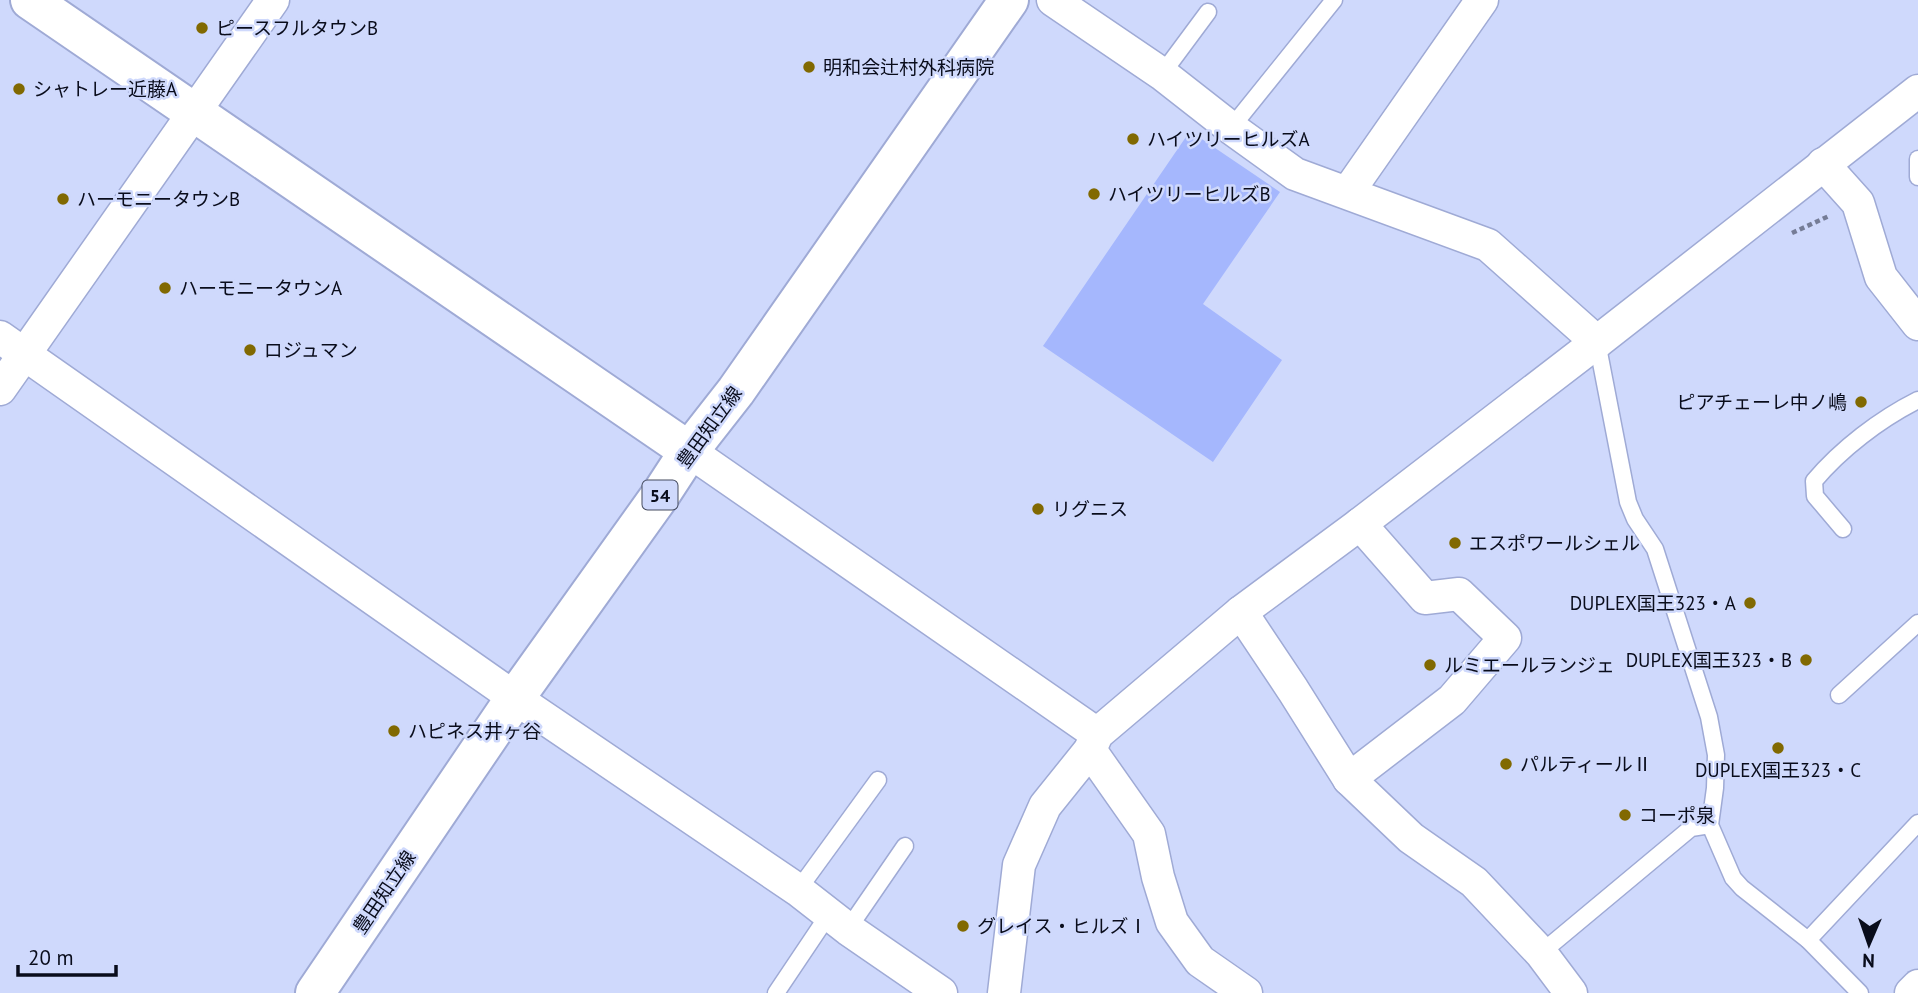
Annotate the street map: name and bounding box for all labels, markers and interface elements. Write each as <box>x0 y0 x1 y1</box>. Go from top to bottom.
place label: ピースフルタウンB <box>216 16 378 40</box>
marker: ピースフルタウンB <box>194 20 210 36</box>
place label: 明和会辻村外科病院 <box>823 55 994 79</box>
marker: 明和会辻村外科病院 <box>801 59 817 75</box>
place label: シャトレー近藤A <box>33 77 177 101</box>
marker: シャトレー近藤A <box>11 81 27 97</box>
place label: ハイツリーヒルズA <box>1147 127 1310 151</box>
marker: ハイツリーヒルズA <box>1125 131 1141 147</box>
place label: ハイツリーヒルズB <box>1108 182 1271 206</box>
marker: ハイツリーヒルズB <box>1086 186 1102 202</box>
place label: ハーモニータウンB <box>77 187 240 211</box>
marker: ハーモニータウンB <box>55 191 71 207</box>
place label: ハーモニータウンA <box>179 276 342 300</box>
marker: ハーモニータウンA <box>157 280 173 296</box>
place label: ロジュマン <box>264 338 358 362</box>
marker: ロジュマン <box>242 342 258 358</box>
street label: 豊田知立線 <box>671 382 747 472</box>
place label: ピアチェーレ中ノ嶋 <box>1676 390 1847 414</box>
marker: ピアチェーレ中ノ嶋 <box>1853 394 1869 410</box>
road number: 54 <box>642 480 678 509</box>
place label: リグニス <box>1052 497 1128 521</box>
marker: リグニス <box>1030 501 1046 517</box>
place label: エスポワールシェル <box>1469 531 1640 555</box>
marker: エスポワールシェル <box>1447 535 1463 551</box>
place label: DUPLEX国王323・A <box>1570 591 1736 615</box>
marker: DUPLEX国王323・A <box>1742 595 1758 611</box>
place label: DUPLEX国王323・B <box>1626 648 1792 672</box>
marker: DUPLEX国王323・B <box>1798 652 1814 668</box>
place label: ルミエールランジェ <box>1444 653 1615 677</box>
marker: ルミエールランジェ <box>1422 657 1438 673</box>
place label: ハピネス井ヶ谷 <box>408 719 541 743</box>
marker: ハピネス井ヶ谷 <box>386 723 402 739</box>
marker: DUPLEX国王323・C <box>1770 740 1786 756</box>
place label: パルティールⅡ <box>1520 752 1652 776</box>
marker: パルティールⅡ <box>1498 756 1514 772</box>
place label: DUPLEX国王323・C <box>1695 758 1861 782</box>
place label: コーポ泉 <box>1639 803 1715 827</box>
marker: コーポ泉 <box>1617 807 1633 823</box>
street label: 豊田知立線 <box>347 846 421 938</box>
north arrow <box>1834 909 1904 979</box>
place label: グレイス・ヒルズⅠ <box>977 914 1147 938</box>
marker: グレイス・ヒルズⅠ <box>955 918 971 934</box>
scale bar <box>18 934 116 978</box>
text: 20 m <box>28 944 74 971</box>
text: N <box>1862 949 1875 973</box>

